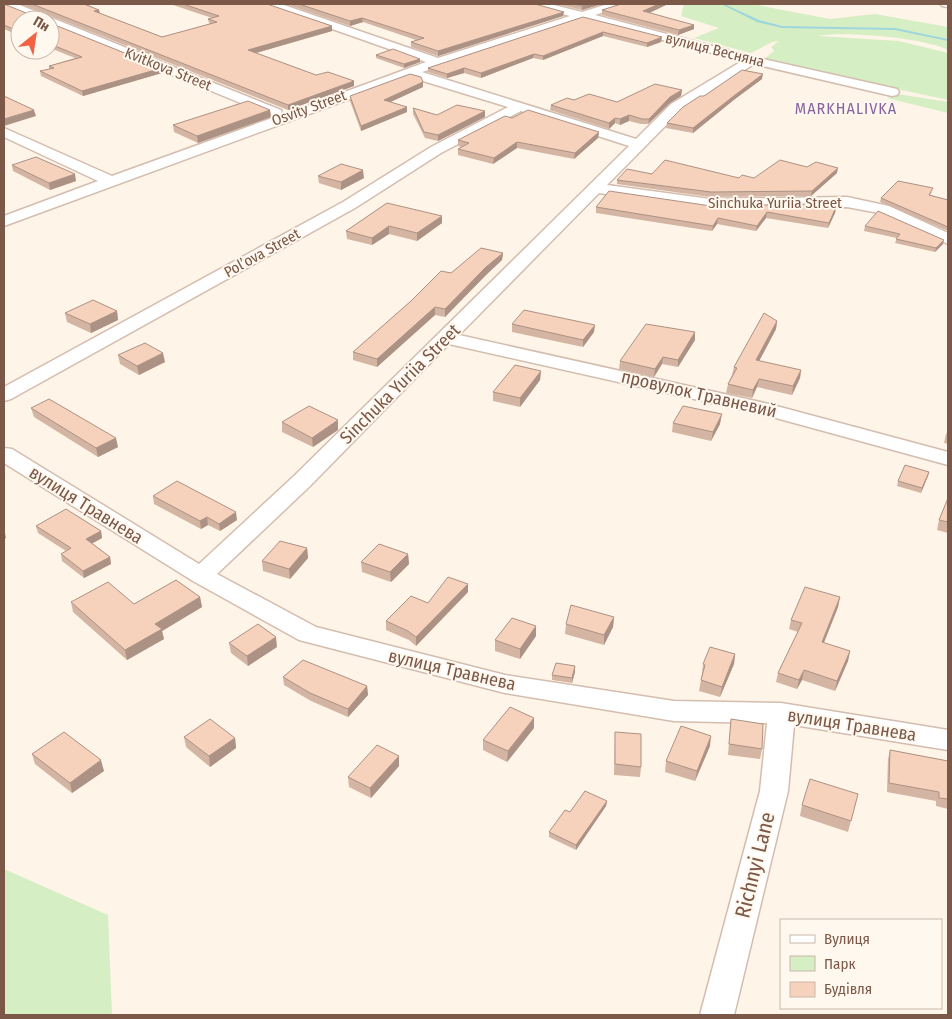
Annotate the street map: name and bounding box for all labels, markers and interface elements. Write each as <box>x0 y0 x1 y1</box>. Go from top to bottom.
north arrow <box>10 10 60 60</box>
text: Пн <box>30 13 52 36</box>
street label: вулиця Весняна <box>664 29 766 71</box>
street label: Kvitkova Street <box>122 43 214 95</box>
street label: Osvity Street <box>269 86 349 130</box>
district label: MARKHALIVKA <box>795 99 897 118</box>
street label: Sinchuka Yuriia Street <box>708 194 842 212</box>
street label: Pol’ova Street <box>221 225 303 281</box>
street label: Sinchuka Yuriia Street <box>335 319 465 449</box>
street label: провулок Травневий <box>619 365 779 423</box>
street label: вулиця Травнева <box>25 461 147 549</box>
street label: вулиця Травнева <box>386 645 518 695</box>
street label: вулиця Травнева <box>786 704 918 746</box>
street label: Richnyi Lane <box>729 809 781 921</box>
legend <box>780 919 942 1009</box>
text: Вулиця <box>824 930 870 948</box>
text: Парк <box>824 955 855 973</box>
text: Будівля <box>824 980 872 998</box>

